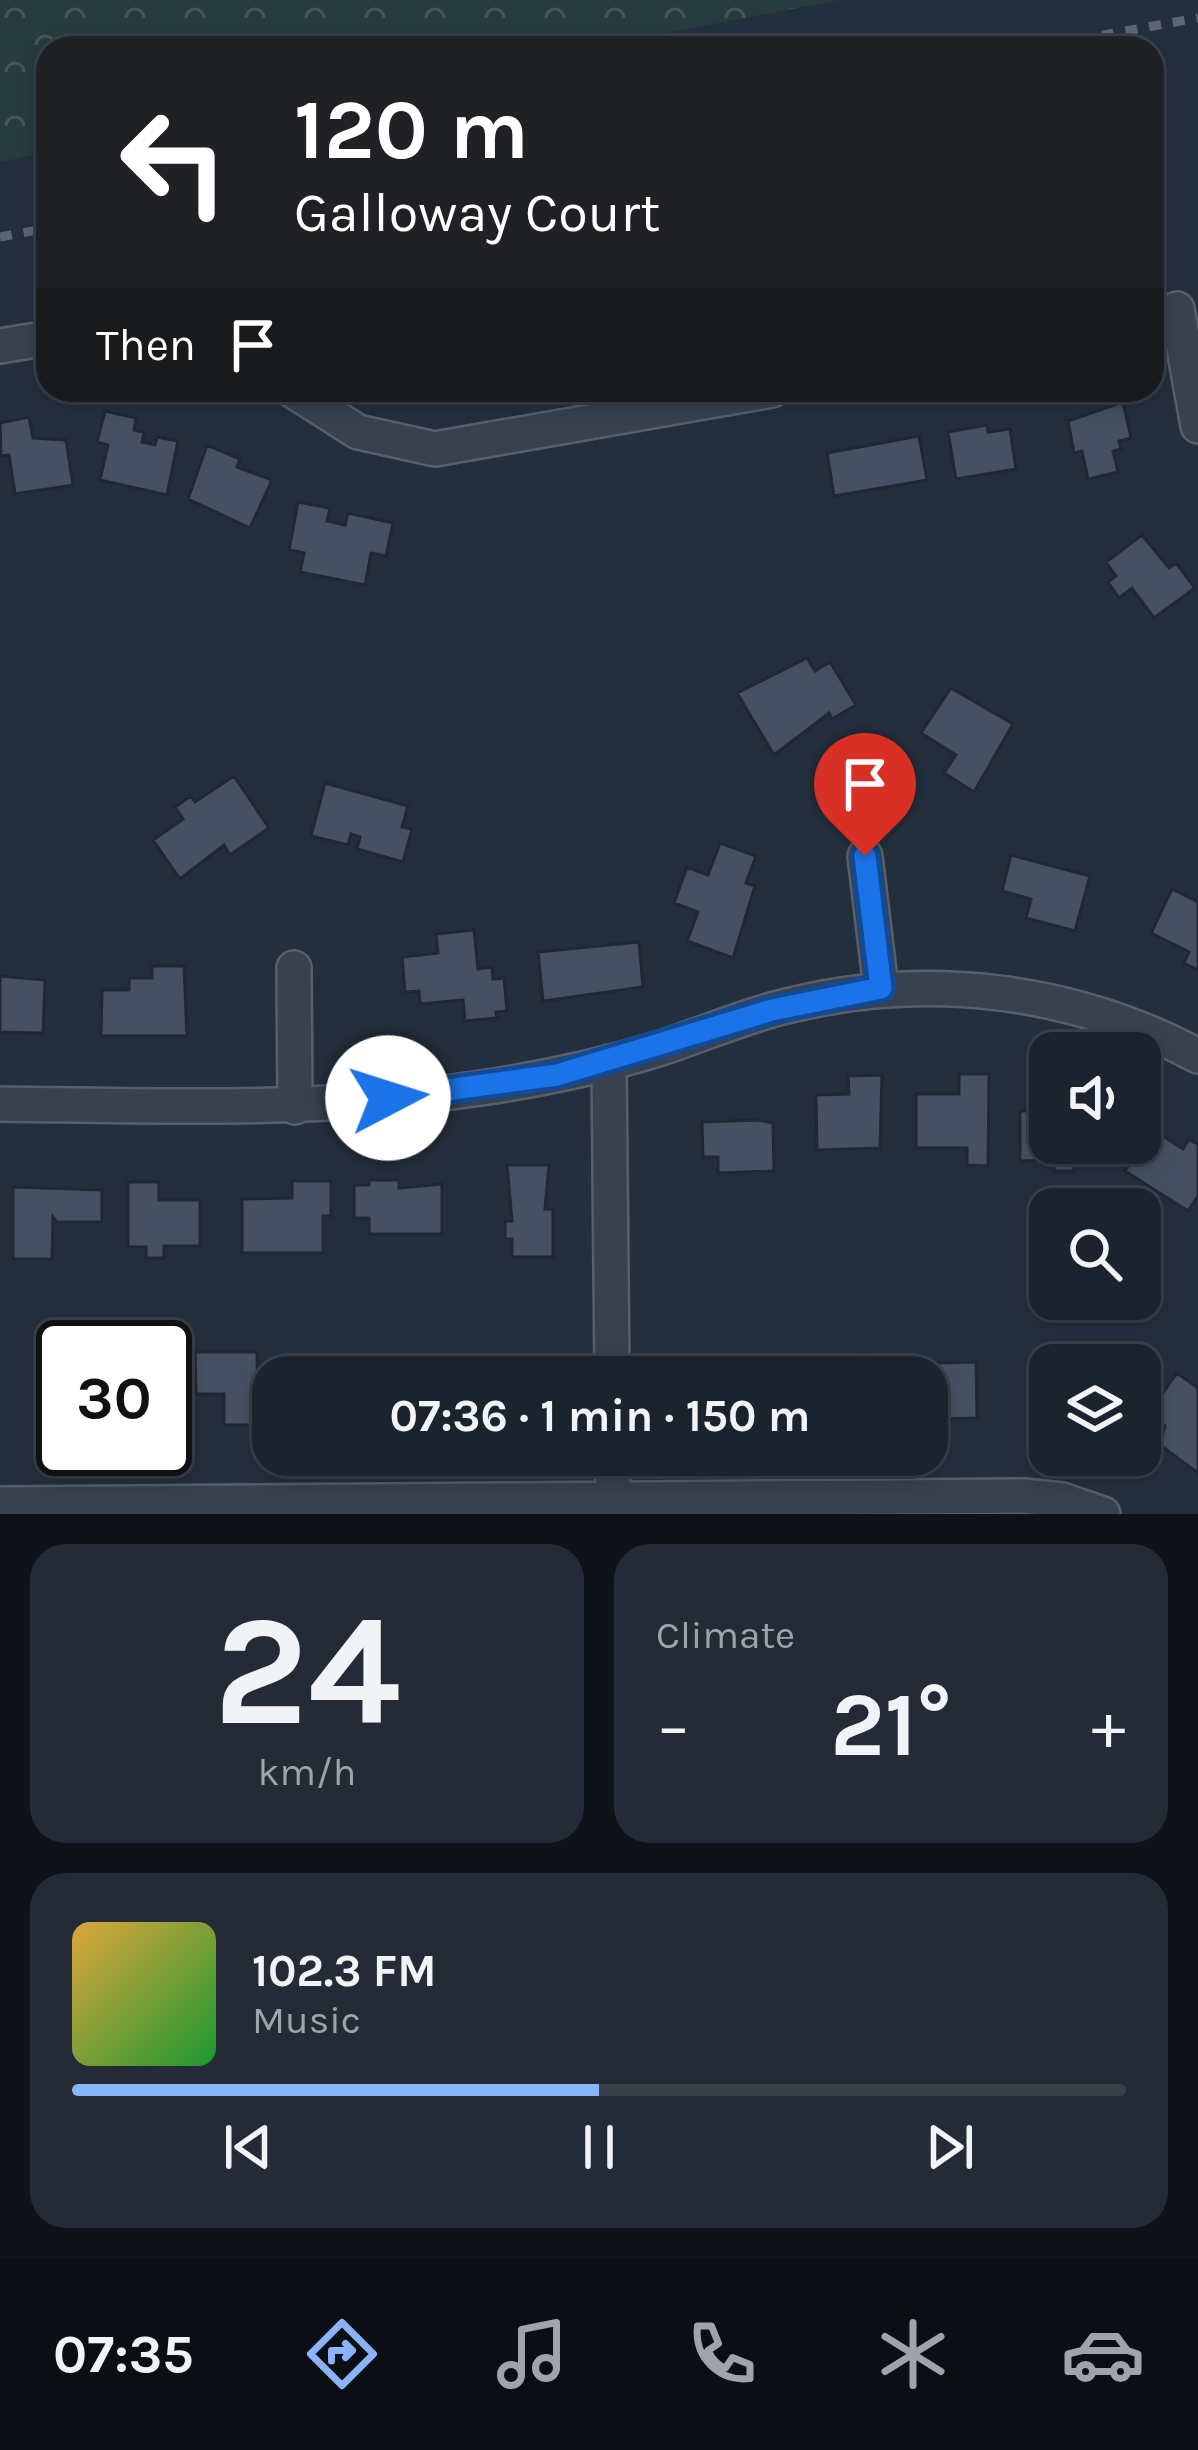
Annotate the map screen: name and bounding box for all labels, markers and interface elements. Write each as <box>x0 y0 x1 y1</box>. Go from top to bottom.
text: 120 m <box>294 81 529 179</box>
icon: left <box>96 84 252 240</box>
text: Galloway Court <box>294 181 660 245</box>
icon: arrive <box>220 312 286 378</box>
text: Then <box>96 319 196 371</box>
pin <box>814 733 916 856</box>
icon: arrive <box>832 751 898 817</box>
map controls <box>1029 1032 1161 1476</box>
button: sound <box>1029 1032 1161 1164</box>
position arrow <box>325 1035 451 1161</box>
button: search <box>1029 1188 1161 1320</box>
speed limit sign: 30 <box>36 1320 192 1476</box>
button: layers <box>1029 1344 1161 1476</box>
text: 07:36 · 1 min · 150 m <box>390 1390 810 1442</box>
text: 24 <box>213 1580 401 1762</box>
text: Climate <box>656 1612 795 1658</box>
text: 21° <box>830 1672 952 1778</box>
text: − <box>656 1687 691 1765</box>
text: + <box>1091 1687 1126 1765</box>
text: km/h <box>258 1749 356 1795</box>
text: 102.3 FM <box>252 1945 437 1997</box>
text: Music <box>252 1997 361 2043</box>
icon: previous <box>215 2114 281 2180</box>
icon: pause <box>566 2114 632 2180</box>
icon: next <box>917 2114 983 2180</box>
icon: directions <box>300 2312 384 2396</box>
icon: music <box>490 2312 574 2396</box>
icon: phone <box>680 2312 764 2396</box>
icon: climate <box>871 2312 955 2396</box>
icon: car <box>1061 2312 1145 2396</box>
text: 07:35 <box>53 2322 194 2386</box>

